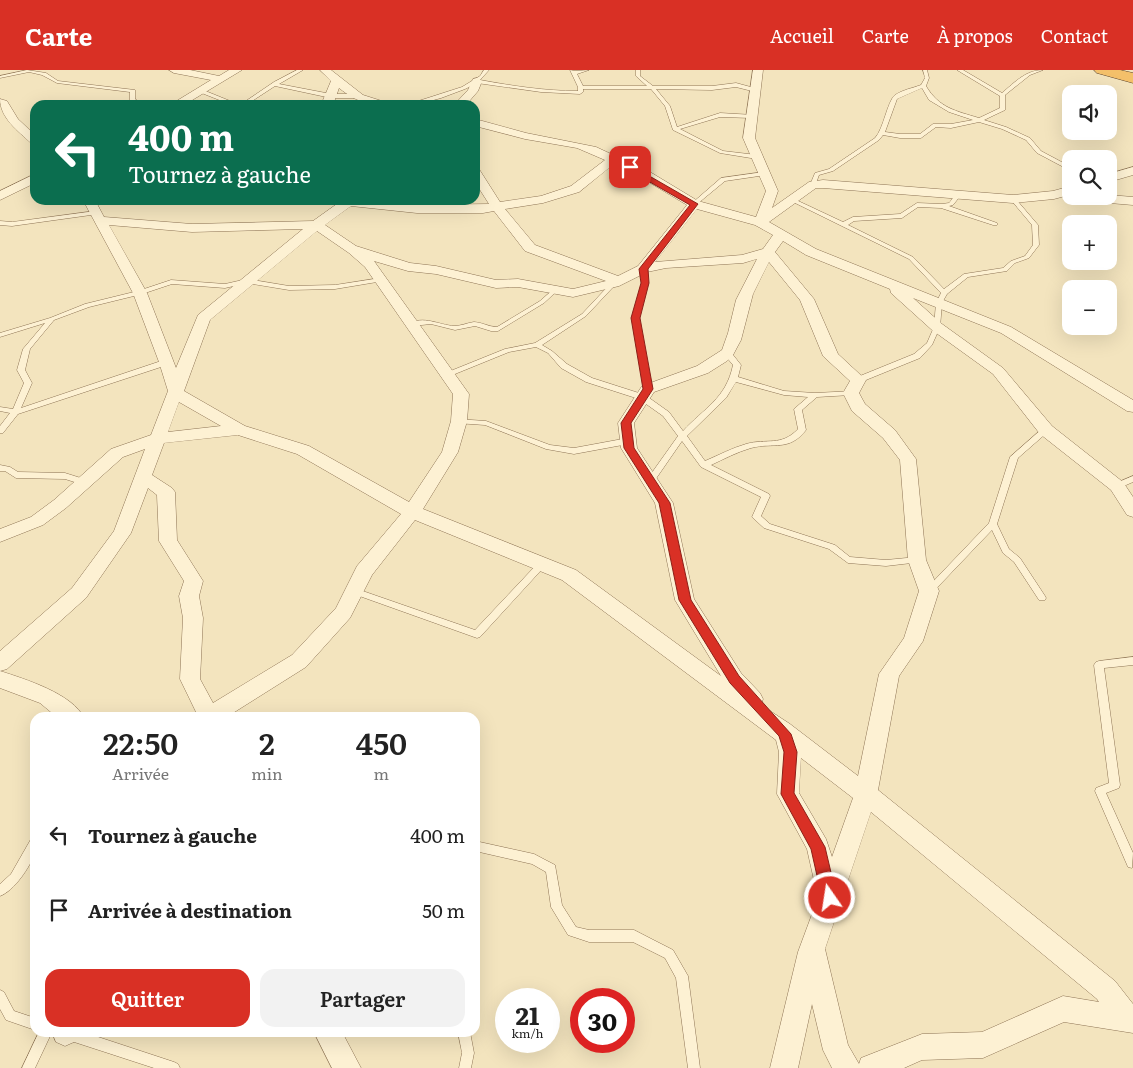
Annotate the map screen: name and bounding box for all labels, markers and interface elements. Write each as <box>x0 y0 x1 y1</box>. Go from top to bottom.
text: Carte <box>25 18 92 53</box>
text: Accueil <box>770 22 834 49</box>
text: Carte <box>862 22 909 49</box>
text: À propos <box>937 22 1013 49</box>
text: Contact <box>1041 22 1108 49</box>
map controls <box>1062 85 1117 335</box>
button: sound <box>1062 85 1117 140</box>
text: 400 m <box>128 110 234 162</box>
icon: left <box>45 120 110 185</box>
pin <box>609 146 651 188</box>
button: search <box>1062 150 1117 205</box>
icon: arrive <box>616 153 644 181</box>
text: Tournez à gauche <box>128 157 311 190</box>
button: + <box>1062 215 1117 270</box>
button: − <box>1062 280 1117 335</box>
text: 22:50 <box>103 720 178 764</box>
text: 2 <box>259 720 275 764</box>
text: 450 <box>356 720 407 764</box>
text: Arrivée <box>112 761 169 785</box>
text: min <box>251 761 283 785</box>
text: m <box>374 761 389 785</box>
icon: left <box>45 821 73 849</box>
text: Tournez à gauche <box>88 821 257 849</box>
text: 400 m <box>410 821 465 849</box>
position arrow <box>803 871 855 923</box>
icon: arrive <box>45 896 73 924</box>
text: Arrivée à destination <box>88 896 292 924</box>
text: 50 m <box>422 896 465 924</box>
button: Quitter <box>45 969 250 1027</box>
button: Partager <box>260 969 465 1027</box>
speed limit sign: 30 <box>570 988 635 1053</box>
text: 21 <box>516 996 539 1033</box>
text: km/h <box>512 1024 543 1042</box>

